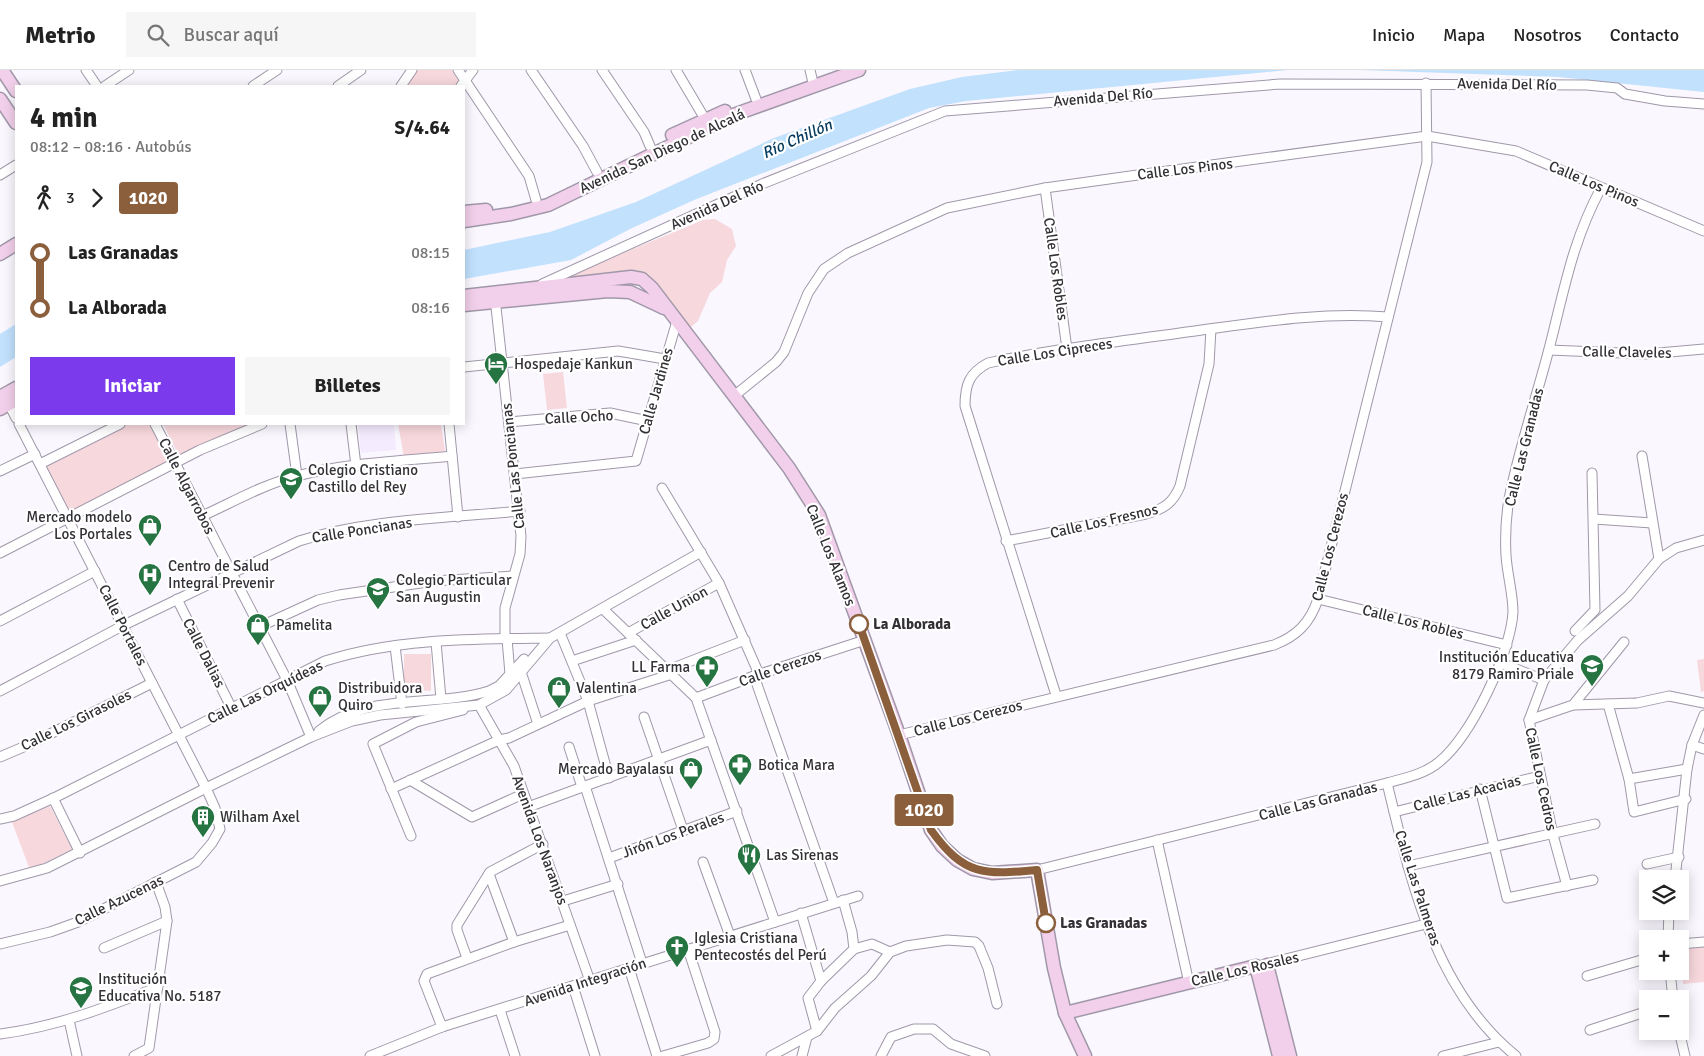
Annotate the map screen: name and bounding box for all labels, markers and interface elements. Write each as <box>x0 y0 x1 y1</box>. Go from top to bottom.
search box <box>126 12 476 57</box>
text: Metrio <box>25 20 96 50</box>
icon: search <box>144 21 172 49</box>
text: Buscar aquí <box>184 23 279 47</box>
text: Inicio <box>1372 24 1415 46</box>
text: Mapa <box>1443 24 1485 46</box>
text: Nosotros <box>1513 24 1582 46</box>
text: Contacto <box>1610 24 1679 46</box>
street label: Avenida Del Río <box>1457 74 1557 94</box>
street label: Avenida Del Río <box>1052 84 1154 110</box>
text: 4 min <box>30 101 98 135</box>
street label: Avenida San Diego de Alcalá <box>576 105 748 197</box>
water label: Río Chillón <box>759 114 836 163</box>
text: S/4.64 <box>395 116 450 140</box>
text: 08:12 – 08:16 · Autobús <box>30 137 191 157</box>
street label: Calle Los Pinos <box>1136 154 1234 184</box>
street label: Calle Los Pinos <box>1546 157 1642 211</box>
street label: Avenida Del Río <box>668 176 767 234</box>
icon: walk <box>30 184 58 212</box>
icon: forward <box>83 184 111 212</box>
text: 1020 <box>129 187 168 209</box>
text: 3 <box>66 188 75 208</box>
street label: Calle Los Robles <box>1040 216 1072 322</box>
text: Las Granadas <box>68 241 178 265</box>
text: 08:15 <box>411 243 450 263</box>
text: La Alborada <box>68 296 167 320</box>
text: 08:16 <box>411 298 450 318</box>
street label: Calle Los Cipreces <box>996 334 1114 370</box>
street label: Calle Claveles <box>1582 342 1672 362</box>
street label: Calle Jardines <box>635 345 677 436</box>
hotel icon: Hospedaje Kankun <box>483 351 509 385</box>
place label: Hospedaje Kankun <box>514 355 633 373</box>
button: Iniciar <box>30 357 235 415</box>
button: Billetes <box>245 357 450 415</box>
street label: Calle Las Granadas <box>1501 385 1548 508</box>
street label: Calle Las Poncianas <box>497 402 529 530</box>
street label: Calle Ocho <box>544 406 614 428</box>
street label: Calle Algarrobos <box>155 435 219 537</box>
place label: Colegio Cristiano Castillo del Rey <box>308 461 418 496</box>
school or university icon: Colegio Cristiano Castillo del Rey <box>278 466 304 500</box>
street label: Calle Los Cerezos <box>1308 491 1352 603</box>
street label: Calle Los Fresnos <box>1048 500 1160 542</box>
street label: Calle Los Alamos <box>802 501 860 609</box>
place label: Mercado modelo Los Portales <box>26 508 132 543</box>
shop icon: Mercado modelo Los Portales <box>137 513 163 547</box>
street label: Calle Poncianas <box>311 513 414 547</box>
place label: Centro de Salud Integral Prevenir <box>168 557 275 592</box>
hospital icon: Centro de Salud Integral Prevenir <box>137 562 163 596</box>
place label: Colegio Particular San Augustin <box>396 571 512 606</box>
school or university icon: Colegio Particular San Augustin <box>365 576 391 610</box>
street label: Calle Portales <box>95 581 151 669</box>
street label: Calle Union <box>637 582 711 634</box>
street label: Calle Los Robles <box>1360 601 1466 643</box>
shop icon: Pamelita <box>245 612 271 646</box>
marker: La Alborada <box>849 614 869 634</box>
street label: Calle Dalias <box>179 615 229 691</box>
place label: La Alborada <box>873 615 951 633</box>
place label: Pamelita <box>276 616 332 634</box>
street label: Calle Cerezos <box>736 645 824 690</box>
place label: Institución Educativa 8179 Ramiro Priale <box>1439 648 1574 683</box>
school or university icon: Institución Educativa 8179 Ramiro Priale <box>1579 653 1605 687</box>
pharmacy icon: LL Farma <box>694 654 720 688</box>
street label: Calle Las Orquídeas <box>204 656 326 728</box>
place label: LL Farma <box>631 658 690 676</box>
shop icon: Valentina <box>546 675 572 709</box>
place label: Distribuidora Quiro <box>338 679 422 714</box>
place label: Valentina <box>576 679 637 697</box>
shop icon: Distribuidora Quiro <box>307 684 333 718</box>
street label: Calle Los Girasoles <box>18 685 134 754</box>
street label: Calle Los Cerezos <box>912 696 1024 740</box>
street label: Calle Los Cedros <box>1521 726 1561 833</box>
pharmacy icon: Botica Mara <box>727 752 753 786</box>
shop icon: Mercado Bayalasu <box>678 756 704 790</box>
place label: Botica Mara <box>758 756 835 774</box>
place label: Mercado Bayalasu <box>558 760 674 778</box>
street label: Calle Las Acacias <box>1411 771 1523 815</box>
street label: Avenida Los Naranjos <box>508 773 572 908</box>
street label: Calle Las Granadas <box>1257 777 1380 824</box>
line badge: 1020 <box>889 794 959 826</box>
text: 1020 <box>905 799 943 821</box>
building icon: Wilham Axel <box>190 804 216 838</box>
place label: Wilham Axel <box>220 808 300 826</box>
street label: Jirón Los Perales <box>619 808 727 862</box>
street label: Calle Las Palmeras <box>1391 828 1445 948</box>
restaurant icon: Las Sirenas <box>736 842 762 876</box>
place label: Las Sirenas <box>766 846 839 864</box>
map controls <box>1639 870 1689 1040</box>
button: layers <box>1639 870 1689 920</box>
street label: Calle Azucenas <box>72 871 167 929</box>
marker: Las Granadas <box>1036 913 1056 933</box>
place label: Las Granadas <box>1060 914 1147 932</box>
place label: Iglesia Cristiana Pentecostés del Perú <box>694 929 827 964</box>
button: + <box>1639 930 1689 980</box>
church icon: Iglesia Cristiana Pentecostés del Perú <box>664 934 690 968</box>
street label: Calle Los Rosales <box>1189 948 1301 990</box>
street label: Avenida Integración <box>522 954 648 1010</box>
place label: Institución Educativa No. 5187 <box>98 970 221 1005</box>
school or university icon: Institución Educativa No. 5187 <box>68 975 94 1009</box>
button: − <box>1639 990 1689 1040</box>

